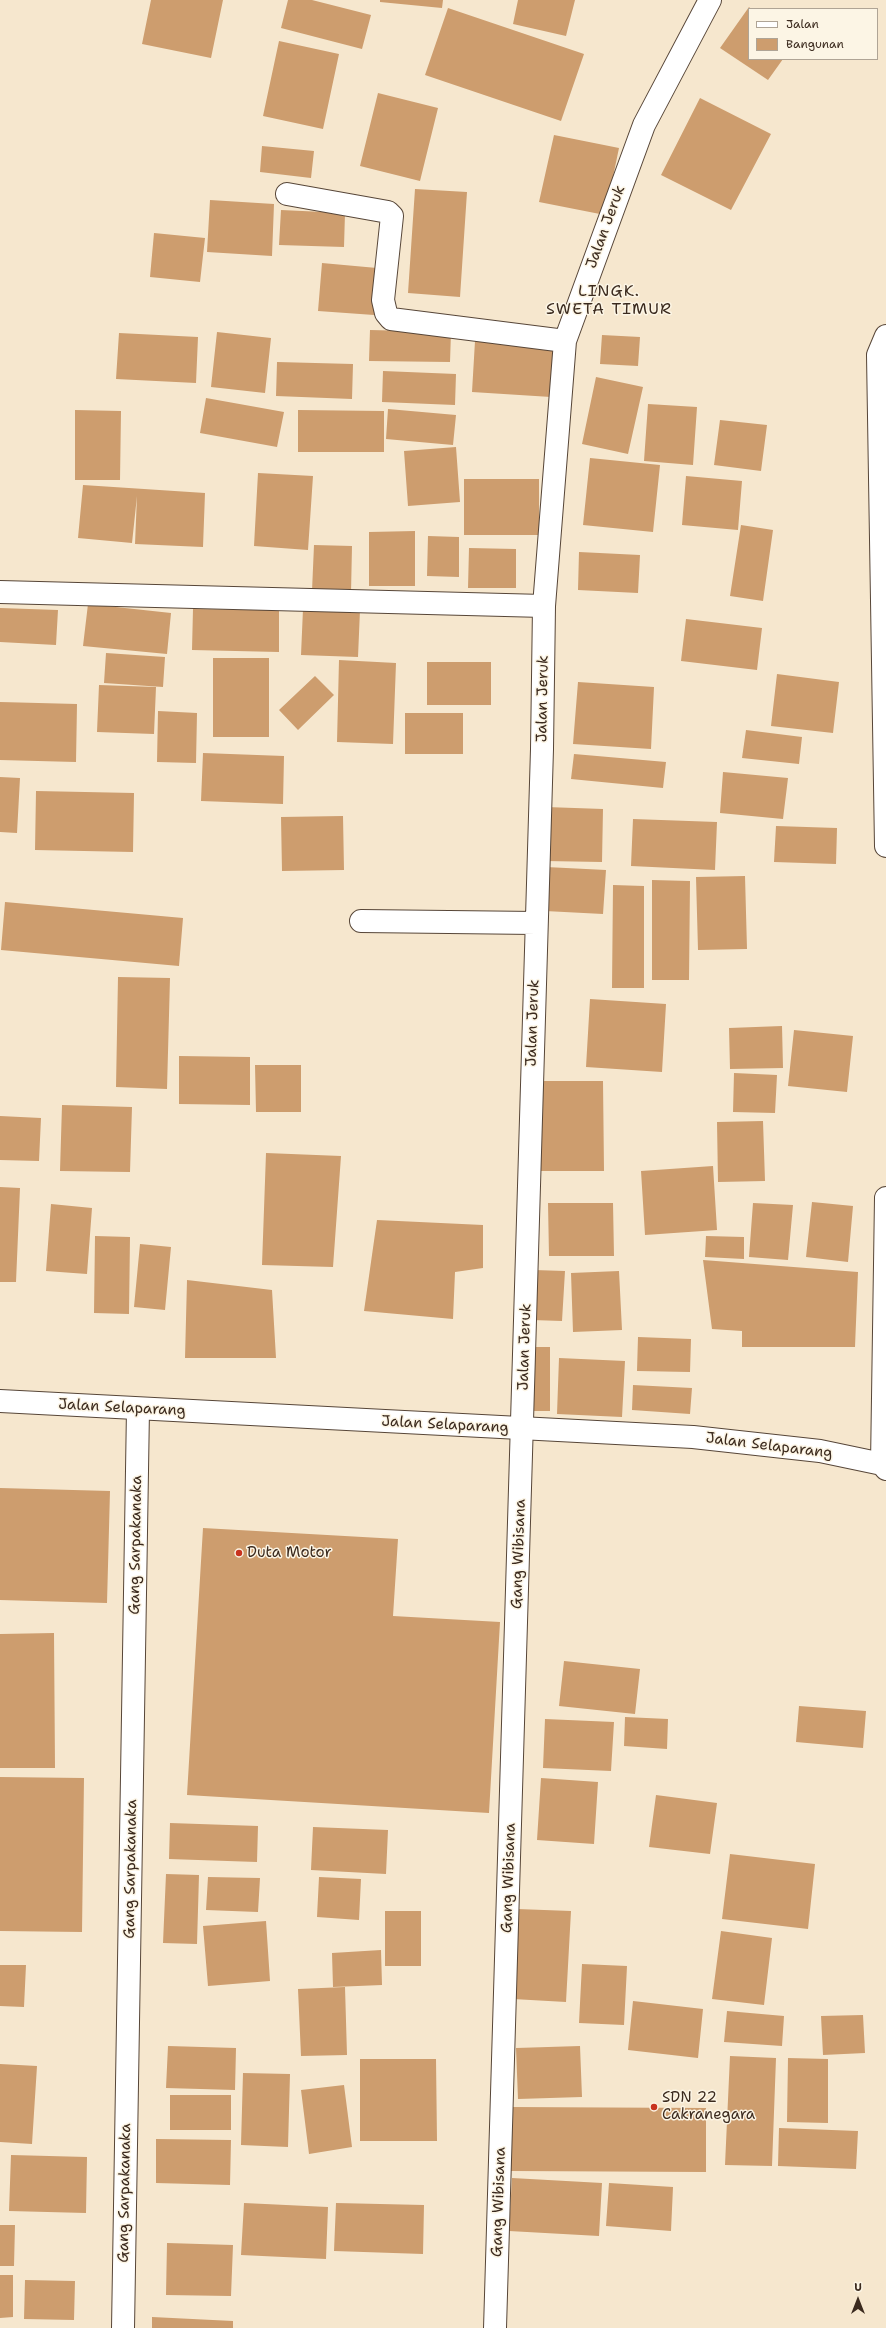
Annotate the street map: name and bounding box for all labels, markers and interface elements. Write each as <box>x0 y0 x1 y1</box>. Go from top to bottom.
legend <box>748 8 878 60</box>
text: Jalan <box>786 16 819 32</box>
text: Bangunan <box>786 36 844 52</box>
street label: Jalan Jeruk <box>583 183 629 271</box>
district label: LINGK. SWETA TIMUR <box>546 282 672 320</box>
street label: Jalan Jeruk <box>533 655 553 743</box>
street label: Jalan Jeruk <box>522 979 544 1067</box>
street label: Jalan Jeruk <box>514 1303 536 1391</box>
street label: Jalan Selaparang <box>58 1396 186 1420</box>
street label: Jalan Selaparang <box>381 1413 509 1437</box>
street label: Jalan Selaparang <box>705 1429 833 1463</box>
street label: Gang Sarpakanaka <box>126 1475 146 1615</box>
street label: Gang Wibisana <box>508 1499 530 1609</box>
place label: Duta Motor <box>247 1544 331 1562</box>
marker: Duta Motor <box>234 1548 244 1558</box>
street label: Gang Sarpakanaka <box>121 1799 141 1939</box>
street label: Gang Wibisana <box>498 1823 520 1933</box>
place label: SDN 22 Cakranegara <box>662 2089 755 2124</box>
marker: SDN 22 Cakranegara <box>649 2102 659 2112</box>
street label: Gang Sarpakanaka <box>115 2123 135 2263</box>
street label: Gang Wibisana <box>488 2147 510 2257</box>
north arrow <box>838 2280 878 2320</box>
text: U <box>854 2280 862 2295</box>

